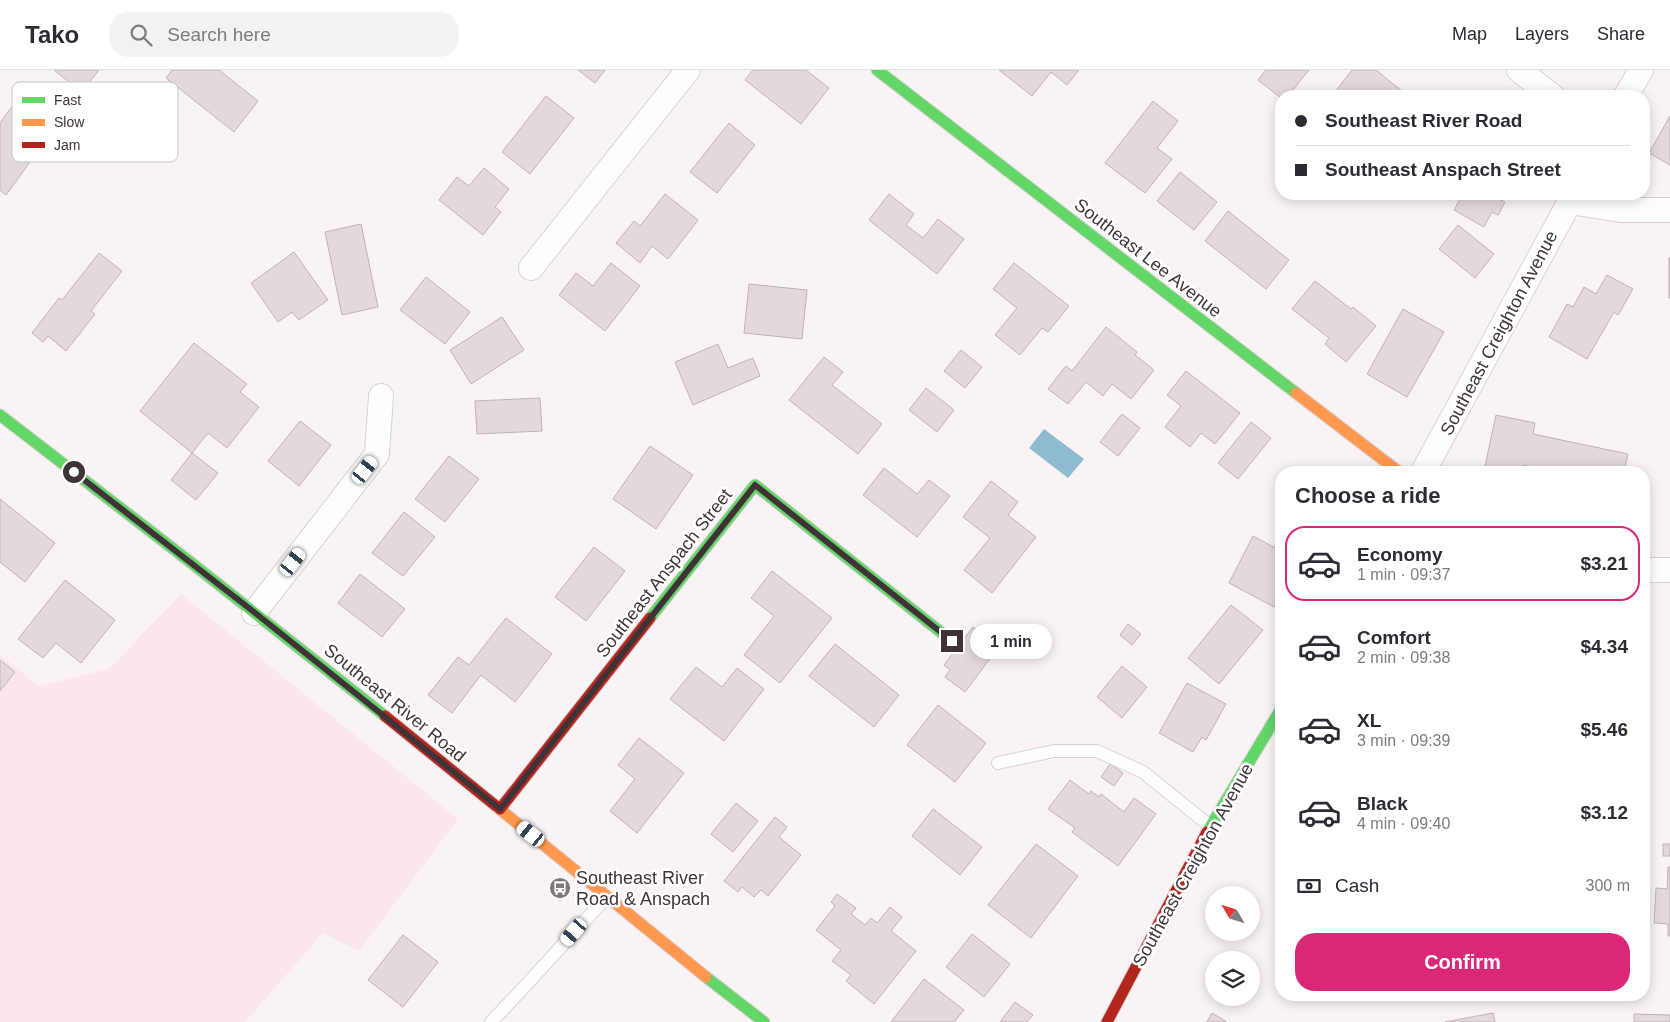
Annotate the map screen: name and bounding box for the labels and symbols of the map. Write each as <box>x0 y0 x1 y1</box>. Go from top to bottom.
legend <box>12 82 178 162</box>
text: Fast <box>54 92 81 108</box>
text: Slow <box>54 114 85 130</box>
text: Jam <box>54 137 80 153</box>
street label: Southeast Lee Avenue <box>1071 194 1225 322</box>
street label: Southeast Creighton Avenue <box>1436 227 1562 439</box>
car <box>349 454 380 486</box>
route start <box>63 461 85 483</box>
street label: Southeast Anspach Street <box>592 485 736 661</box>
car <box>277 546 308 578</box>
callout: 1 min <box>970 624 1052 658</box>
route end <box>941 630 963 652</box>
street label: Southeast River Road <box>320 640 470 766</box>
street label: Southeast Creighton Avenue <box>1129 760 1257 970</box>
car <box>514 819 547 849</box>
place label: Southeast River Road & Anspach <box>576 868 710 909</box>
bus stop icon: Southeast River Road & Anspach <box>548 876 572 900</box>
north arrow <box>1205 886 1260 941</box>
car <box>558 916 589 948</box>

